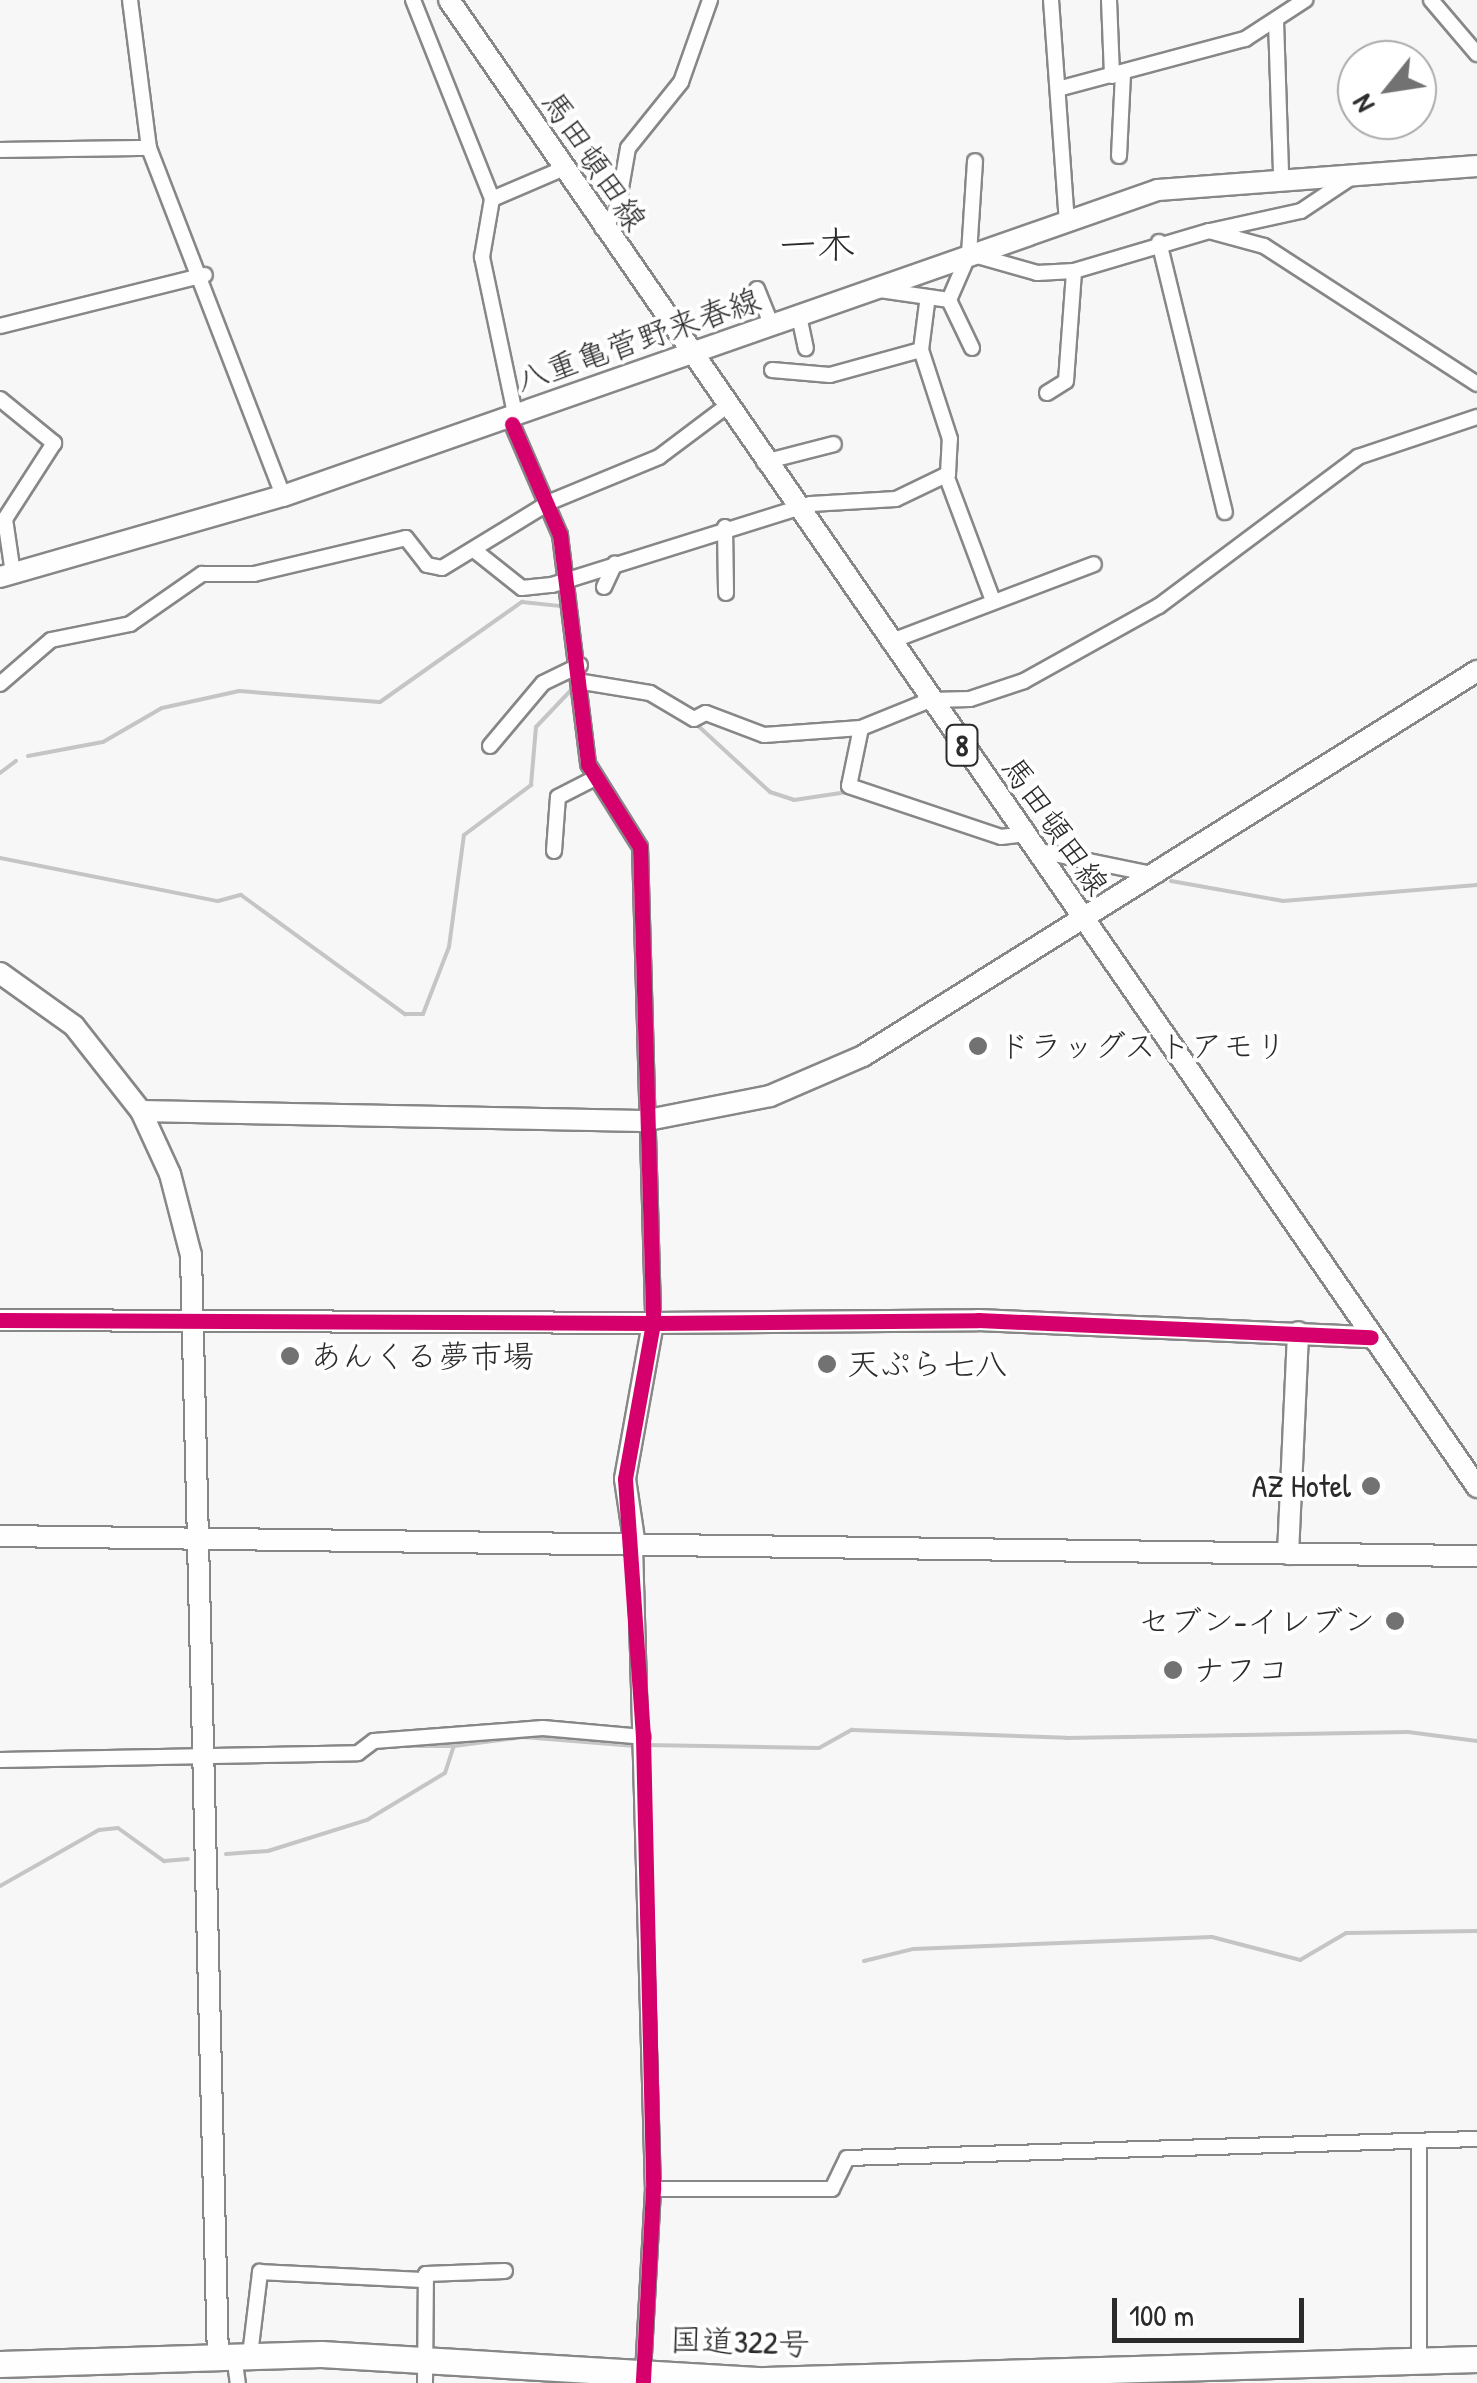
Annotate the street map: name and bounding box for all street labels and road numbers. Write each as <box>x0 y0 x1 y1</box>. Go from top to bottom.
street label: 馬田頓田線 <box>533 84 655 238</box>
street label: 八重亀菅野来春線 <box>511 280 765 400</box>
road number: 8 <box>944 720 980 770</box>
street label: 馬田頓田線 <box>993 749 1117 903</box>
street label: 国道322号 <box>669 2320 811 2364</box>

